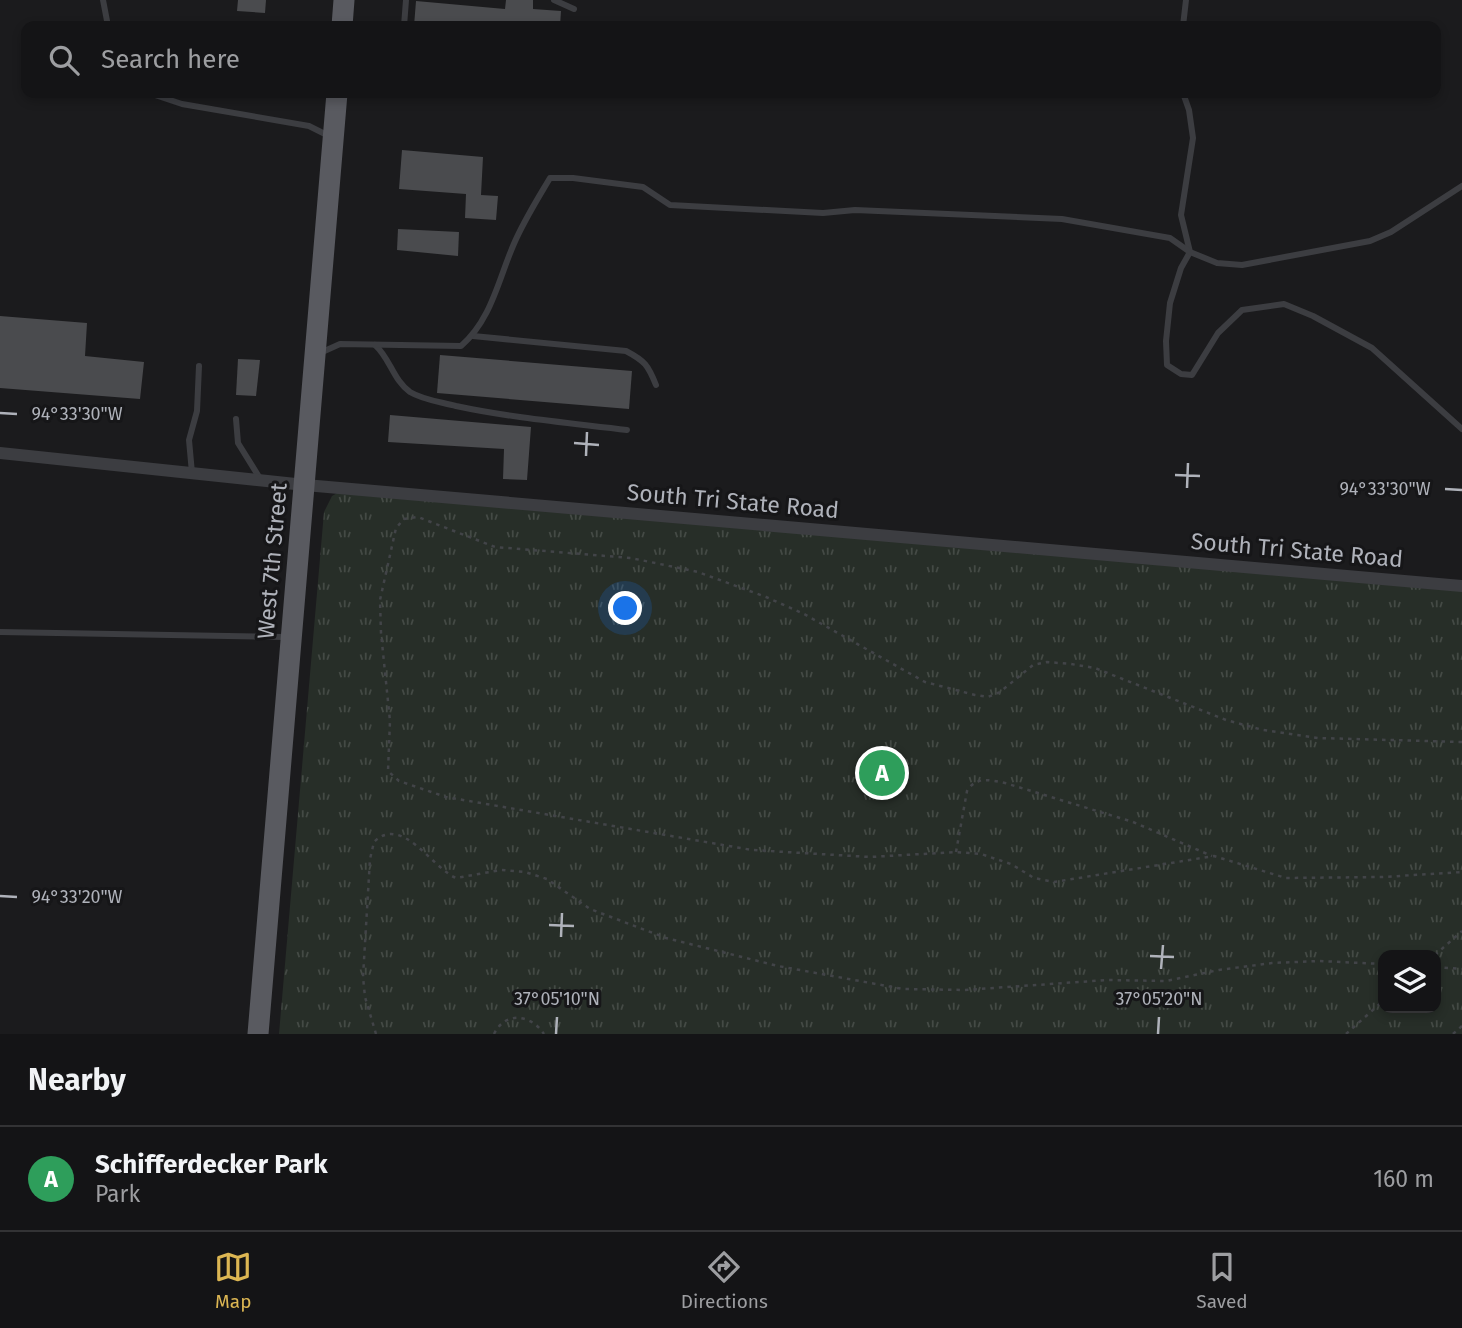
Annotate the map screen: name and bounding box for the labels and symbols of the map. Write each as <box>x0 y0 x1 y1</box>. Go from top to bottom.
text: 94°33'30"W <box>31 403 123 425</box>
street label: South Tri State Road <box>626 478 840 524</box>
text: 94°33'30"W <box>1339 478 1431 500</box>
street label: West 7th Street <box>251 481 293 640</box>
street label: South Tri State Road <box>1190 527 1404 573</box>
your location <box>608 591 642 625</box>
pin: A <box>859 747 905 799</box>
text: 94°33'20"W <box>32 886 123 908</box>
text: 37°05'10"N <box>514 988 600 1010</box>
text: 37°05'20"N <box>1115 988 1203 1010</box>

